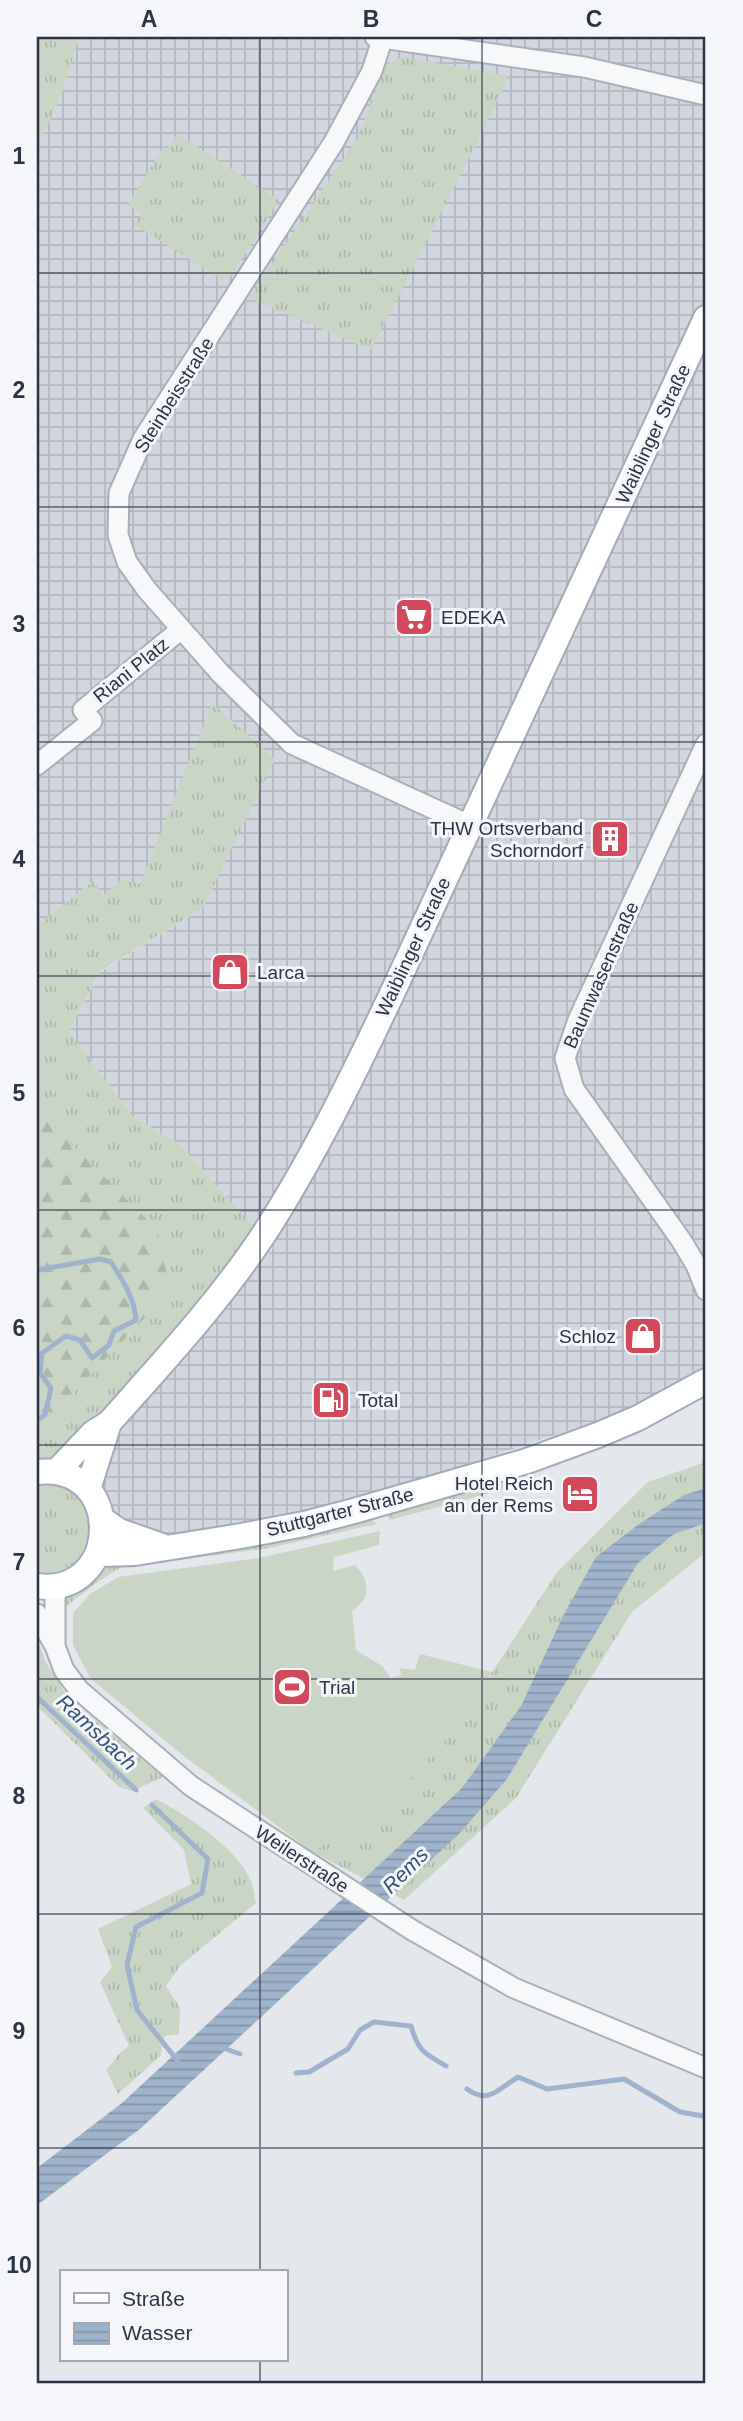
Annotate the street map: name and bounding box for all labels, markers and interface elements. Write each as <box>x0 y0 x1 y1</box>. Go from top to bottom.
text: A <box>141 6 157 32</box>
text: B <box>363 6 379 32</box>
text: C <box>586 6 602 32</box>
text: 1 <box>13 143 26 169</box>
street label: Steinbeisstraße <box>130 333 218 457</box>
street label: Waiblinger Straße <box>612 361 694 507</box>
text: 2 <box>13 377 25 403</box>
supermarket icon: EDEKA <box>393 596 435 638</box>
place label: EDEKA <box>441 607 506 628</box>
text: 3 <box>13 611 25 637</box>
street label: Riani Platz <box>89 633 173 707</box>
place label: THW Ortsverband Schorndorf <box>430 818 584 861</box>
building icon: THW Ortsverband Schorndorf <box>589 818 631 860</box>
text: 4 <box>13 846 26 872</box>
street label: Waiblinger Straße <box>372 874 454 1020</box>
street label: Baumwasenstraße <box>559 898 643 1052</box>
shop icon: Larca <box>209 951 251 993</box>
place label: Larca <box>257 962 305 983</box>
text: 5 <box>13 1080 26 1106</box>
text: 6 <box>13 1315 25 1341</box>
shop icon: Schloz <box>622 1315 664 1357</box>
place label: Schloz <box>559 1326 616 1347</box>
fuel station icon: Total <box>310 1379 352 1421</box>
place label: Total <box>358 1390 398 1411</box>
place label: Hotel Reich an der Rems <box>444 1473 553 1516</box>
hotel icon: Hotel Reich an der Rems <box>559 1473 601 1515</box>
street label: Stuttgarter Straße <box>264 1484 416 1540</box>
text: 7 <box>13 1549 25 1575</box>
sports icon: Trial <box>271 1666 313 1708</box>
place label: Trial <box>319 1677 355 1698</box>
water label: Ramsbach <box>52 1689 142 1775</box>
text: 8 <box>13 1783 26 1809</box>
street label: Weilerstraße <box>251 1821 353 1897</box>
water label: Rems <box>377 1842 433 1898</box>
text: 9 <box>13 2018 25 2044</box>
text: 10 <box>6 2252 32 2278</box>
legend <box>60 2270 287 2362</box>
text: Straße <box>122 2287 185 2310</box>
text: Wasser <box>122 2321 192 2344</box>

